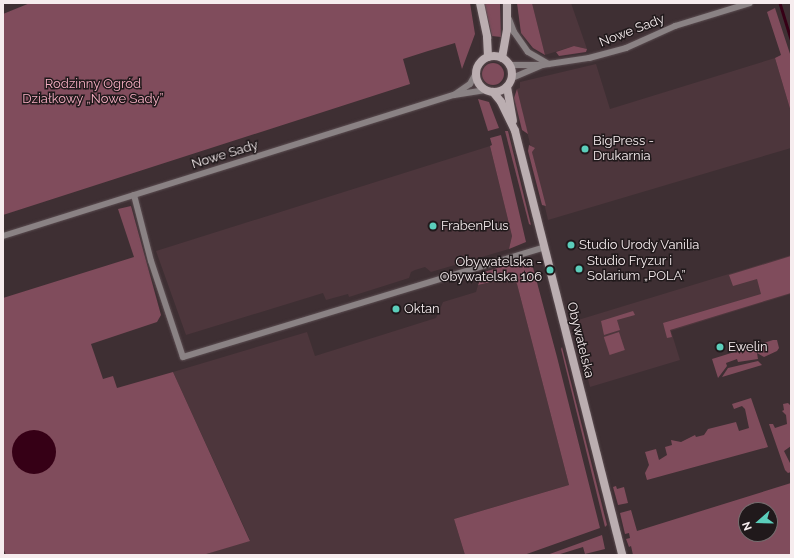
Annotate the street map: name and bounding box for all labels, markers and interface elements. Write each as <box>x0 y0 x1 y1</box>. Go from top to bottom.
street label: Nowe Sady <box>597 11 667 51</box>
park label: Rodzinny Ogród Działkowy „Nowe Sady” <box>22 77 164 108</box>
place label: BigPress - Drukarnia <box>593 134 654 165</box>
street label: Nowe Sady <box>190 137 260 173</box>
marker: BigPress - Drukarnia <box>580 144 590 154</box>
place label: FrabenPlus <box>441 218 509 234</box>
marker: FrabenPlus <box>428 221 438 231</box>
place label: Studio Urody Vanilia <box>579 237 700 253</box>
marker: Studio Urody Vanilia <box>566 240 576 250</box>
place label: Studio Fryzur i Solarium „POLA” <box>587 254 685 285</box>
place label: Obywatelska - Obywatelska 106 <box>440 255 542 286</box>
marker: Studio Fryzur i Solarium „POLA” <box>574 264 584 274</box>
marker: Obywatelska - Obywatelska 106 <box>545 265 555 275</box>
street label: Obywatelska <box>563 300 597 380</box>
place label: Oktan <box>404 301 440 317</box>
marker: Oktan <box>391 304 401 314</box>
place label: Ewelin <box>728 339 768 355</box>
marker: Ewelin <box>715 342 725 352</box>
north arrow <box>738 502 778 542</box>
text: N <box>740 520 755 532</box>

